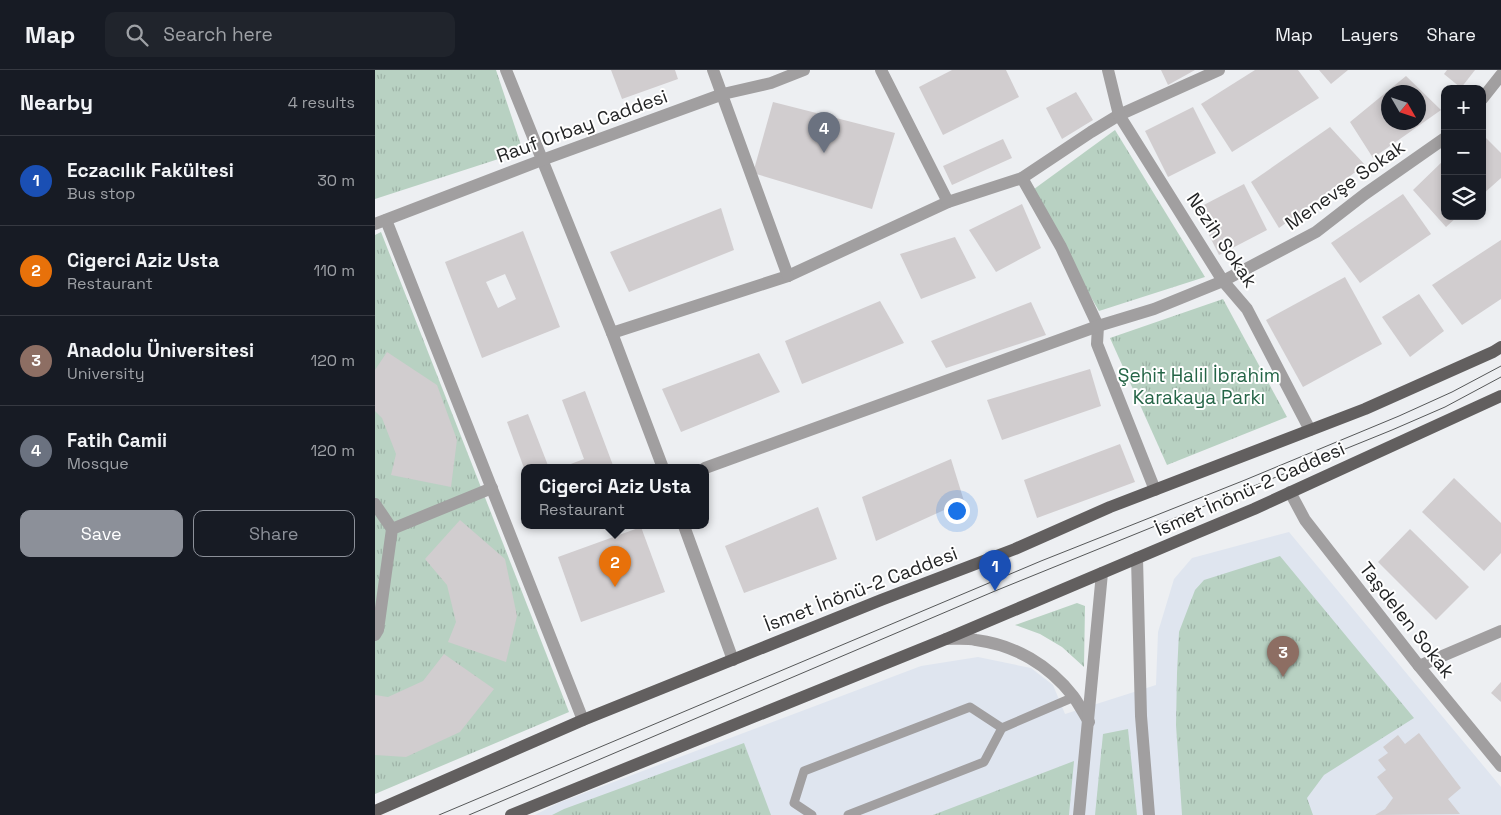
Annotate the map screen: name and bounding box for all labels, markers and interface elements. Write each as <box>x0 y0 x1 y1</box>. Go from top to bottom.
search box <box>105 12 455 57</box>
text: Map <box>25 19 75 50</box>
icon: search <box>123 21 151 49</box>
text: Search here <box>163 22 273 47</box>
text: Map <box>1275 23 1313 46</box>
text: Layers <box>1341 23 1398 46</box>
text: Share <box>1426 23 1476 46</box>
street label: Rauf Orbay Caddesi <box>493 83 671 169</box>
north arrow <box>1381 85 1426 130</box>
map controls <box>1441 85 1486 220</box>
button: + <box>1441 85 1486 130</box>
text: Nearby <box>20 89 93 116</box>
text: 4 results <box>288 92 355 113</box>
pin: 4 <box>808 112 840 153</box>
button: − <box>1441 130 1486 175</box>
street label: Menevşe Sokak <box>1280 134 1410 236</box>
text: Eczacılık Fakültesi <box>67 158 234 183</box>
text: 1 <box>32 170 40 191</box>
text: 30 m <box>317 170 355 191</box>
button: layers <box>1441 175 1486 220</box>
text: Bus stop <box>67 183 135 204</box>
street label: Nezih Sokak <box>1181 188 1263 292</box>
text: Cigerci Aziz Usta <box>67 248 219 273</box>
text: 2 <box>31 260 41 281</box>
text: 110 m <box>313 260 355 281</box>
text: Restaurant <box>67 273 153 294</box>
text: Anadolu Üniversitesi <box>67 338 254 363</box>
text: 3 <box>31 350 41 371</box>
text: 120 m <box>311 350 355 371</box>
text: University <box>67 363 145 384</box>
park label: Şehit Halil İbrahim Karakaya Parkı <box>1118 363 1280 410</box>
text: Fatih Camii <box>67 428 167 453</box>
street label: İsmet İnönü-2 Caddesi <box>1151 436 1349 542</box>
text: 4 <box>31 440 41 461</box>
text: 120 m <box>311 440 355 461</box>
text: Mosque <box>67 453 129 474</box>
popup <box>521 464 709 529</box>
text: Cigerci Aziz Usta <box>539 474 691 499</box>
your location <box>944 498 970 524</box>
text: Restaurant <box>539 499 625 520</box>
button: Save <box>20 510 183 557</box>
button: Share <box>193 510 355 557</box>
street label: İsmet İnönü-2 Caddesi <box>761 541 961 637</box>
pin: 2 <box>599 546 631 587</box>
pin: 1 <box>979 550 1011 591</box>
street label: Taşdelen Sokak <box>1354 557 1460 683</box>
pin: 3 <box>1267 636 1299 677</box>

